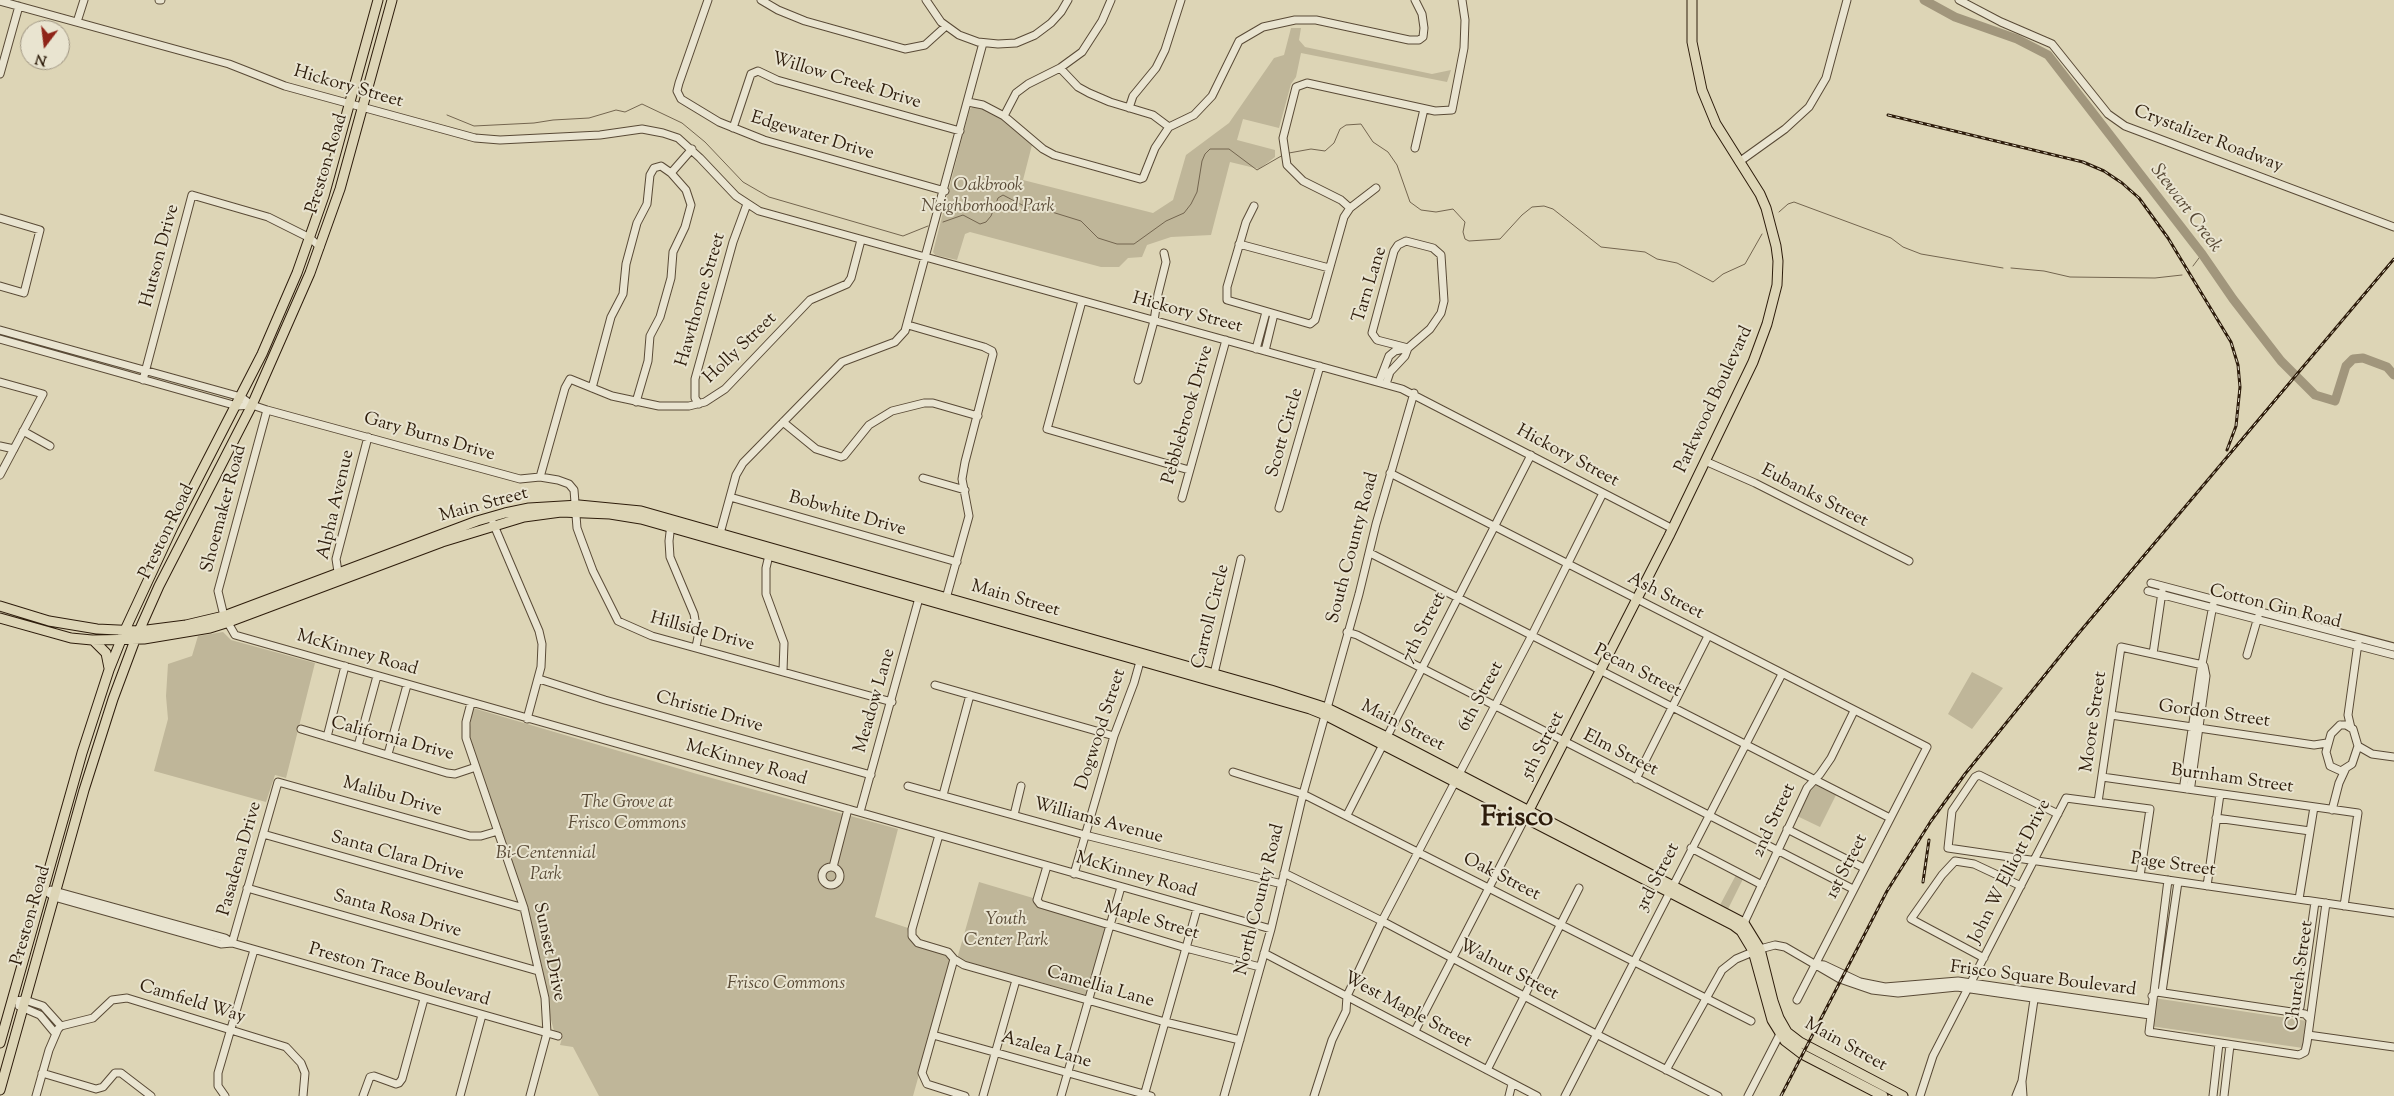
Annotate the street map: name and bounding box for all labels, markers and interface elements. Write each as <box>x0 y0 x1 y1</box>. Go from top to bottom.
north arrow <box>20 20 70 70</box>
text: N <box>33 47 49 70</box>
street label: Willow Creek Drive <box>769 49 923 115</box>
street label: Hickory Street <box>291 62 405 114</box>
street label: Crystalizer Roadway <box>2130 102 2286 178</box>
street label: Edgewater Drive <box>748 108 876 166</box>
street label: Preston Road <box>303 112 353 216</box>
water label: Stewart Creek <box>2144 160 2226 258</box>
park label: Oakbrook Neighborhood Park <box>921 176 1055 218</box>
street label: Hutson Drive <box>137 202 185 310</box>
street label: Hawthorne Street <box>673 231 731 369</box>
street label: Tarn Lane <box>1349 244 1393 326</box>
street label: Hickory Street <box>1130 289 1244 339</box>
street label: Holly Street <box>700 309 782 389</box>
street label: Parkwood Boulevard <box>1671 323 1759 477</box>
street label: Pebblebrook Drive <box>1159 343 1219 487</box>
street label: Scott Circle <box>1263 386 1309 480</box>
street label: Gary Burns Drive <box>361 409 497 467</box>
street label: Hickory Street <box>1512 421 1622 493</box>
street label: Shoemaker Road <box>198 443 252 575</box>
street label: Alpha Avenue <box>314 448 360 562</box>
street label: Eubanks Street <box>1757 461 1871 533</box>
street label: South County Road <box>1323 470 1385 626</box>
street label: Preston Road <box>136 481 200 583</box>
street label: Main Street <box>437 484 531 528</box>
street label: Bobwhite Drive <box>786 488 908 542</box>
street label: Carroll Circle <box>1189 563 1235 671</box>
street label: Ash Street <box>1623 569 1707 625</box>
street label: Main Street <box>968 577 1062 623</box>
street label: Cotton Gin Road <box>2207 581 2343 635</box>
street label: 7th Street <box>1398 589 1452 667</box>
street label: Hillside Drive <box>648 609 756 657</box>
street label: McKinney Road <box>294 626 420 682</box>
street label: Pecan Street <box>1590 641 1684 703</box>
street label: Meadow Lane <box>851 646 901 756</box>
street label: 6th Street <box>1455 658 1509 736</box>
street label: Dogwood Street <box>1072 667 1132 793</box>
street label: Moore Street <box>2077 670 2113 774</box>
street label: Christie Drive <box>653 687 765 739</box>
street label: Main Street <box>1357 697 1447 757</box>
street label: Gordon Street <box>2157 697 2271 733</box>
street label: 5th Street <box>1518 708 1570 784</box>
street label: California Drive <box>328 713 456 767</box>
street label: Elm Street <box>1579 726 1661 782</box>
street label: McKinney Road <box>683 736 809 792</box>
street label: Burnham Street <box>2170 761 2294 799</box>
street label: Malibu Drive <box>340 774 444 822</box>
street label: 2nd Street <box>1748 780 1802 862</box>
park label: The Grove at Frisco Commons <box>568 793 686 836</box>
street label: Williams Avenue <box>1031 794 1165 850</box>
street label: John W Elliott Drive <box>1965 796 2057 948</box>
street label: Pasadena Drive <box>214 799 268 919</box>
district label: Frisco <box>1481 803 1553 837</box>
street label: North County Road <box>1232 822 1290 978</box>
street label: Santa Clara Drive <box>328 828 466 886</box>
street label: 1st Street <box>1823 831 1873 903</box>
street label: 3rd Street <box>1633 840 1685 916</box>
park label: Bi-Centennial Park <box>496 844 596 886</box>
street label: McKinney Road <box>1073 848 1199 904</box>
street label: Oak Street <box>1459 849 1543 907</box>
street label: Page Street <box>2129 849 2217 883</box>
street label: Preston Road <box>7 863 57 969</box>
street label: Santa Rosa Drive <box>330 886 464 944</box>
street label: Maple Street <box>1101 898 1201 946</box>
street label: Sunset Drive <box>527 901 569 1003</box>
park label: Youth Center Park <box>964 910 1048 952</box>
street label: Church Street <box>2283 920 2319 1032</box>
street label: Walnut Street <box>1455 936 1561 1006</box>
street label: Preston Trace Boulevard <box>306 940 492 1012</box>
street label: Frisco Square Boulevard <box>1949 958 2137 1002</box>
street label: Camellia Lane <box>1044 962 1156 1014</box>
street label: West Maple Street <box>1339 968 1475 1054</box>
park label: Frisco Commons <box>727 974 845 996</box>
street label: Camfield Way <box>136 977 248 1029</box>
street label: Main Street <box>1800 1015 1890 1077</box>
street label: Azalea Lane <box>998 1028 1094 1074</box>

